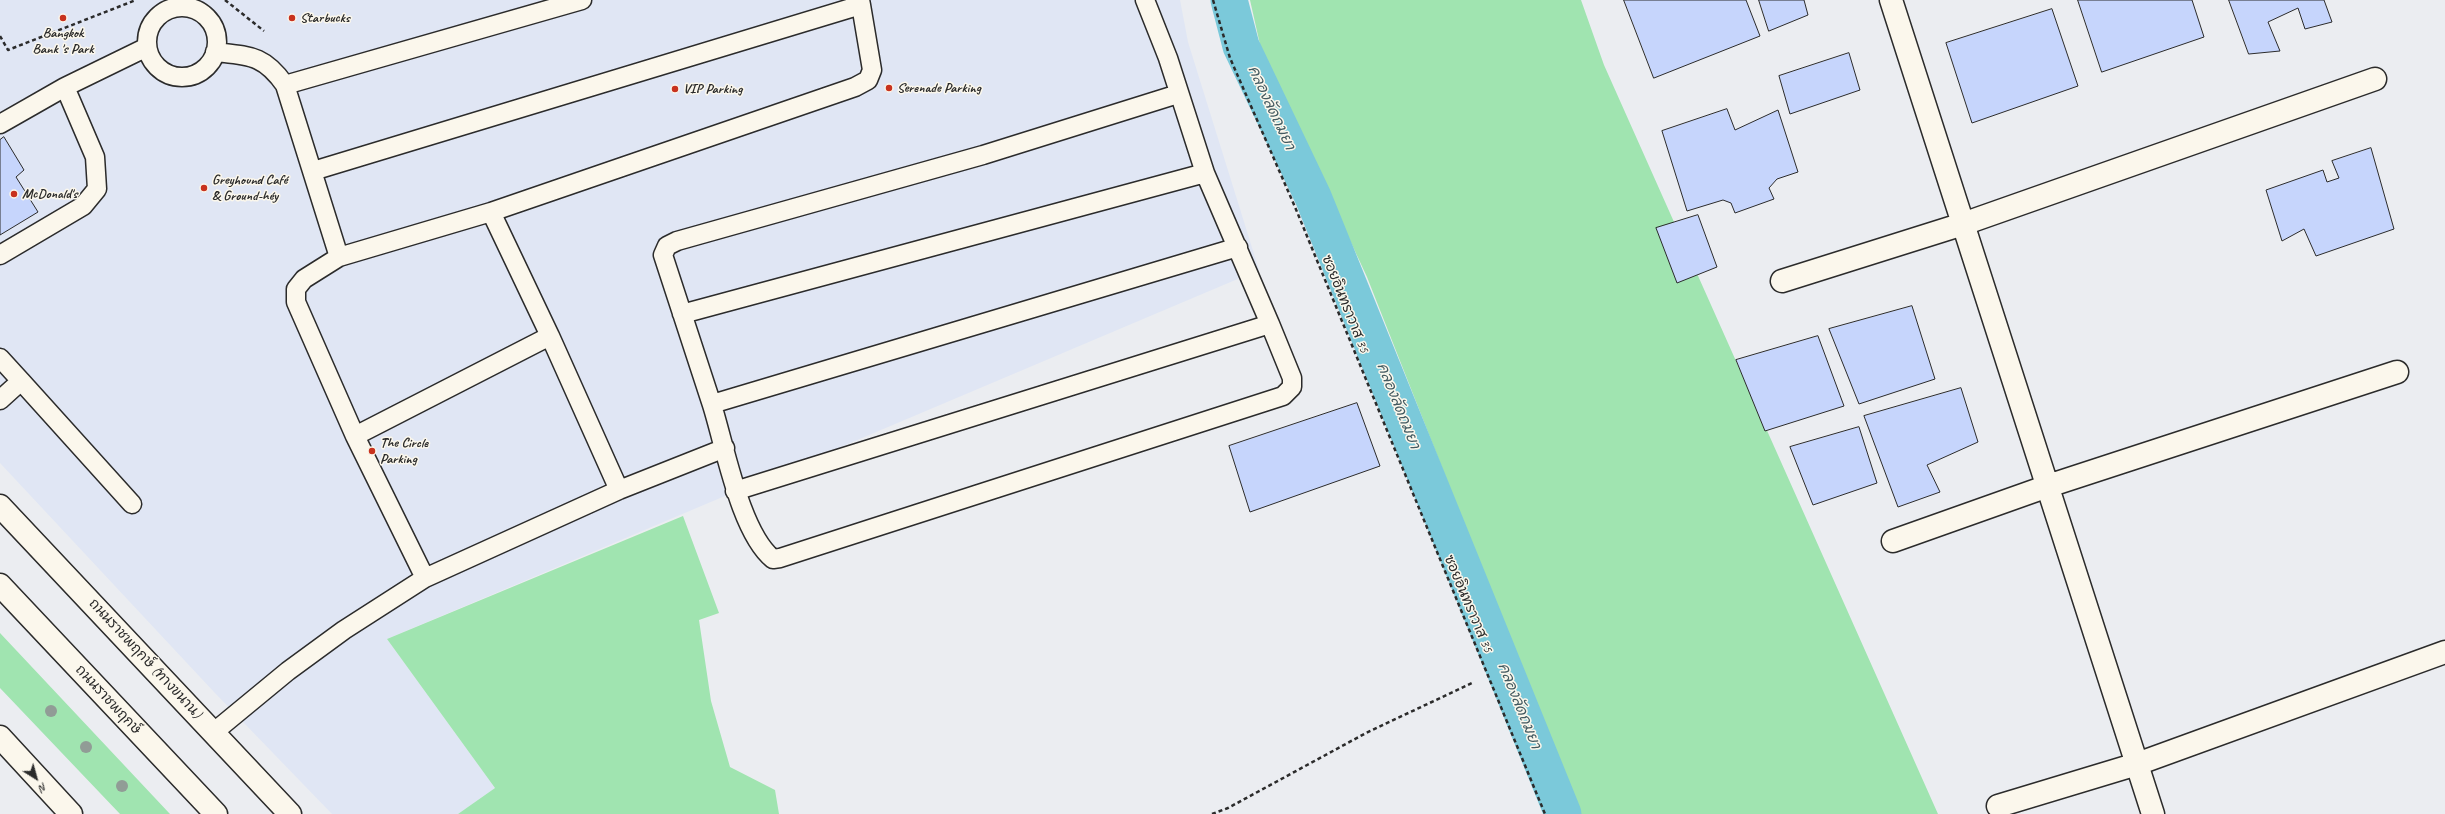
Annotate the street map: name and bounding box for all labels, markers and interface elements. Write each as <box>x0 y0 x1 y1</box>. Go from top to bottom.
place label: Starbucks <box>300 10 350 26</box>
marker: Bangkok Bank 's Park <box>58 13 68 23</box>
marker: Starbucks <box>287 13 297 23</box>
place label: Bangkok Bank 's Park <box>32 25 94 58</box>
water label: คลองลัดถมยา <box>1244 63 1298 153</box>
place label: Serenade Parking <box>897 80 981 96</box>
place label: VIP Parking <box>683 81 742 97</box>
marker: Serenade Parking <box>884 83 894 93</box>
marker: VIP Parking <box>670 84 680 94</box>
place label: Greyhound Café & Ground-héy <box>212 172 287 204</box>
marker: Greyhound Café & Ground-héy <box>199 183 209 193</box>
place label: McDonald's <box>22 186 77 202</box>
marker: McDonald's <box>9 189 19 199</box>
street label: ซอยอินทราวาส 35 <box>1318 253 1372 355</box>
water label: คลองลัดถมยา <box>1373 360 1423 452</box>
place label: The Circle Parking <box>380 435 428 468</box>
marker: The Circle Parking <box>367 446 377 456</box>
street label: ซอยอินทราวาส 35 <box>1440 553 1496 655</box>
street label: ถนนราชพฤกษ์ (ทางขนาน) <box>85 596 205 722</box>
water label: คลองลัดถมยา <box>1494 660 1544 752</box>
street label: ถนนราชพฤกษ์ <box>72 662 144 738</box>
north arrow <box>16 758 56 798</box>
text: N <box>36 780 50 795</box>

